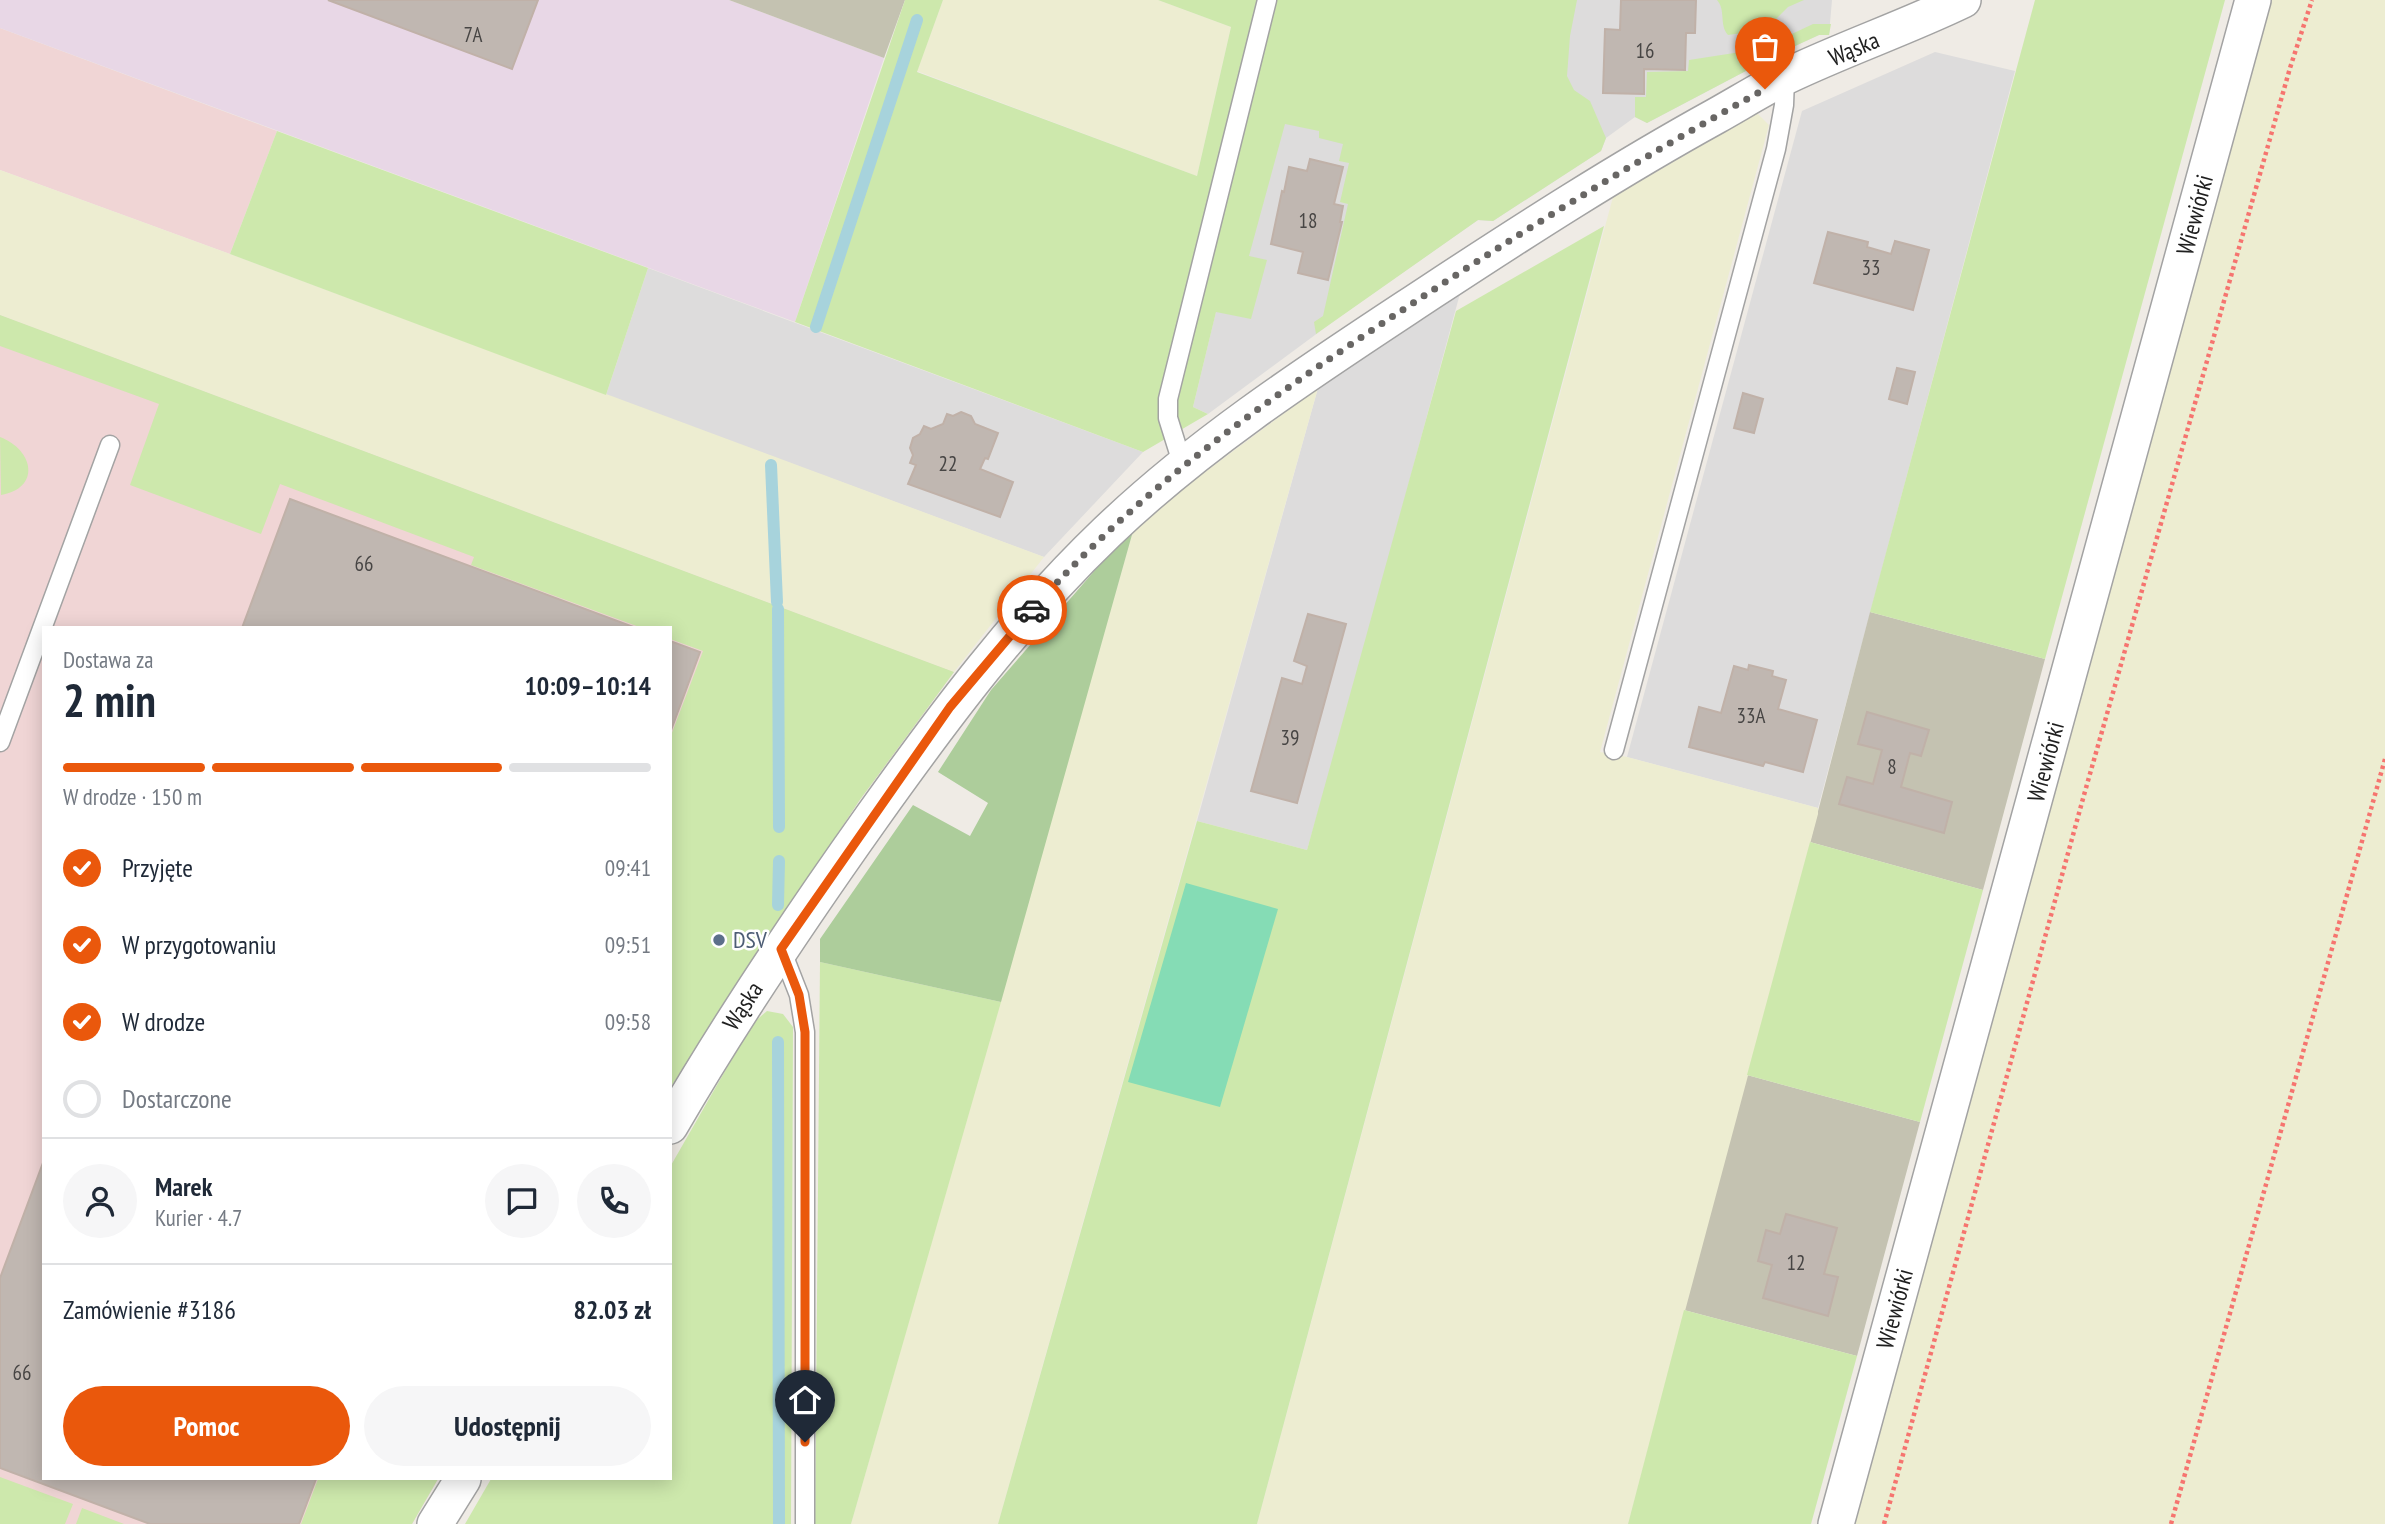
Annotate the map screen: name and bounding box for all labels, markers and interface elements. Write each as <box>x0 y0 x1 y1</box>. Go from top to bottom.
pin <box>1735 17 1795 89</box>
house number: 7A <box>463 21 483 48</box>
street label: Wąska <box>1824 24 1884 73</box>
icon: bag <box>1746 28 1784 66</box>
house number: 16 <box>1636 37 1654 64</box>
street label: Wiewiórki <box>2169 171 2220 258</box>
house number: 18 <box>1299 207 1317 234</box>
house number: 33 <box>1862 254 1880 281</box>
house number: 22 <box>939 450 957 477</box>
house number: 66 <box>355 550 373 577</box>
courier <box>997 575 1067 645</box>
icon: car <box>1013 591 1051 629</box>
text: Dostawa za <box>63 645 153 674</box>
text: 10:09–10:14 <box>524 669 651 702</box>
text: 2 min <box>63 670 156 730</box>
house number: 33A <box>1737 702 1765 729</box>
street label: Wiewiórki <box>2020 718 2071 805</box>
house number: 39 <box>1281 724 1299 751</box>
house number: 8 <box>1887 753 1897 780</box>
text: W drodze · 150 m <box>63 782 202 811</box>
icon: check <box>63 849 101 887</box>
text: Przyjęte <box>122 851 193 884</box>
text: 09:41 <box>605 853 651 882</box>
place label: DSV <box>733 924 768 955</box>
icon: check <box>63 926 101 964</box>
text: W przygotowaniu <box>122 928 276 961</box>
text: 09:51 <box>605 930 651 959</box>
marker: DSV <box>711 932 727 948</box>
street label: Wąska <box>715 976 770 1036</box>
icon: check <box>63 1003 101 1041</box>
text: W drodze <box>122 1005 205 1038</box>
text: 09:58 <box>605 1007 651 1036</box>
text: Dostarczone <box>122 1082 232 1115</box>
button: person <box>63 1164 137 1238</box>
button: chat <box>485 1164 559 1238</box>
button: phone <box>577 1164 651 1238</box>
text: Marek <box>155 1170 212 1203</box>
text: Kurier · 4.7 <box>155 1203 242 1232</box>
house number: 12 <box>1787 1249 1805 1276</box>
street label: Wiewiórki <box>1869 1265 1920 1352</box>
text: Zamówienie #3186 <box>63 1293 236 1326</box>
text: 82.03 zł <box>574 1293 651 1326</box>
house number: 66 <box>13 1359 31 1386</box>
pin <box>775 1370 835 1442</box>
icon: home <box>786 1381 824 1419</box>
button: Pomoc <box>63 1386 350 1466</box>
button: Udostępnij <box>364 1386 651 1466</box>

